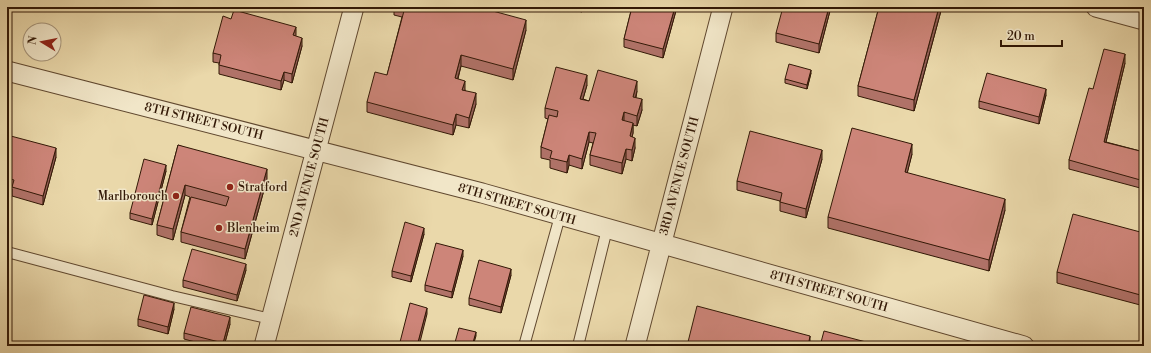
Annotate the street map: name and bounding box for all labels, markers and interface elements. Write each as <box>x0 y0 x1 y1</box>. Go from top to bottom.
north arrow <box>22 22 62 62</box>
scale bar <box>1001 22 1062 48</box>
text: 20 m <box>1007 29 1035 44</box>
text: N <box>25 35 41 46</box>
street label: 8TH STREET SOUTH <box>143 99 265 144</box>
street label: 2ND AVENUE SOUTH <box>286 115 333 238</box>
street label: 3RD AVENUE SOUTH <box>656 115 703 237</box>
place label: Stratford <box>238 180 288 195</box>
street label: 8TH STREET SOUTH <box>456 180 578 229</box>
marker: Stratford <box>225 182 235 192</box>
place label: Marlborouch <box>97 189 168 204</box>
marker: Marlborouch <box>171 191 181 201</box>
place label: Blenheim <box>226 221 280 236</box>
marker: Blenheim <box>214 223 224 233</box>
street label: 8TH STREET SOUTH <box>768 267 890 316</box>

